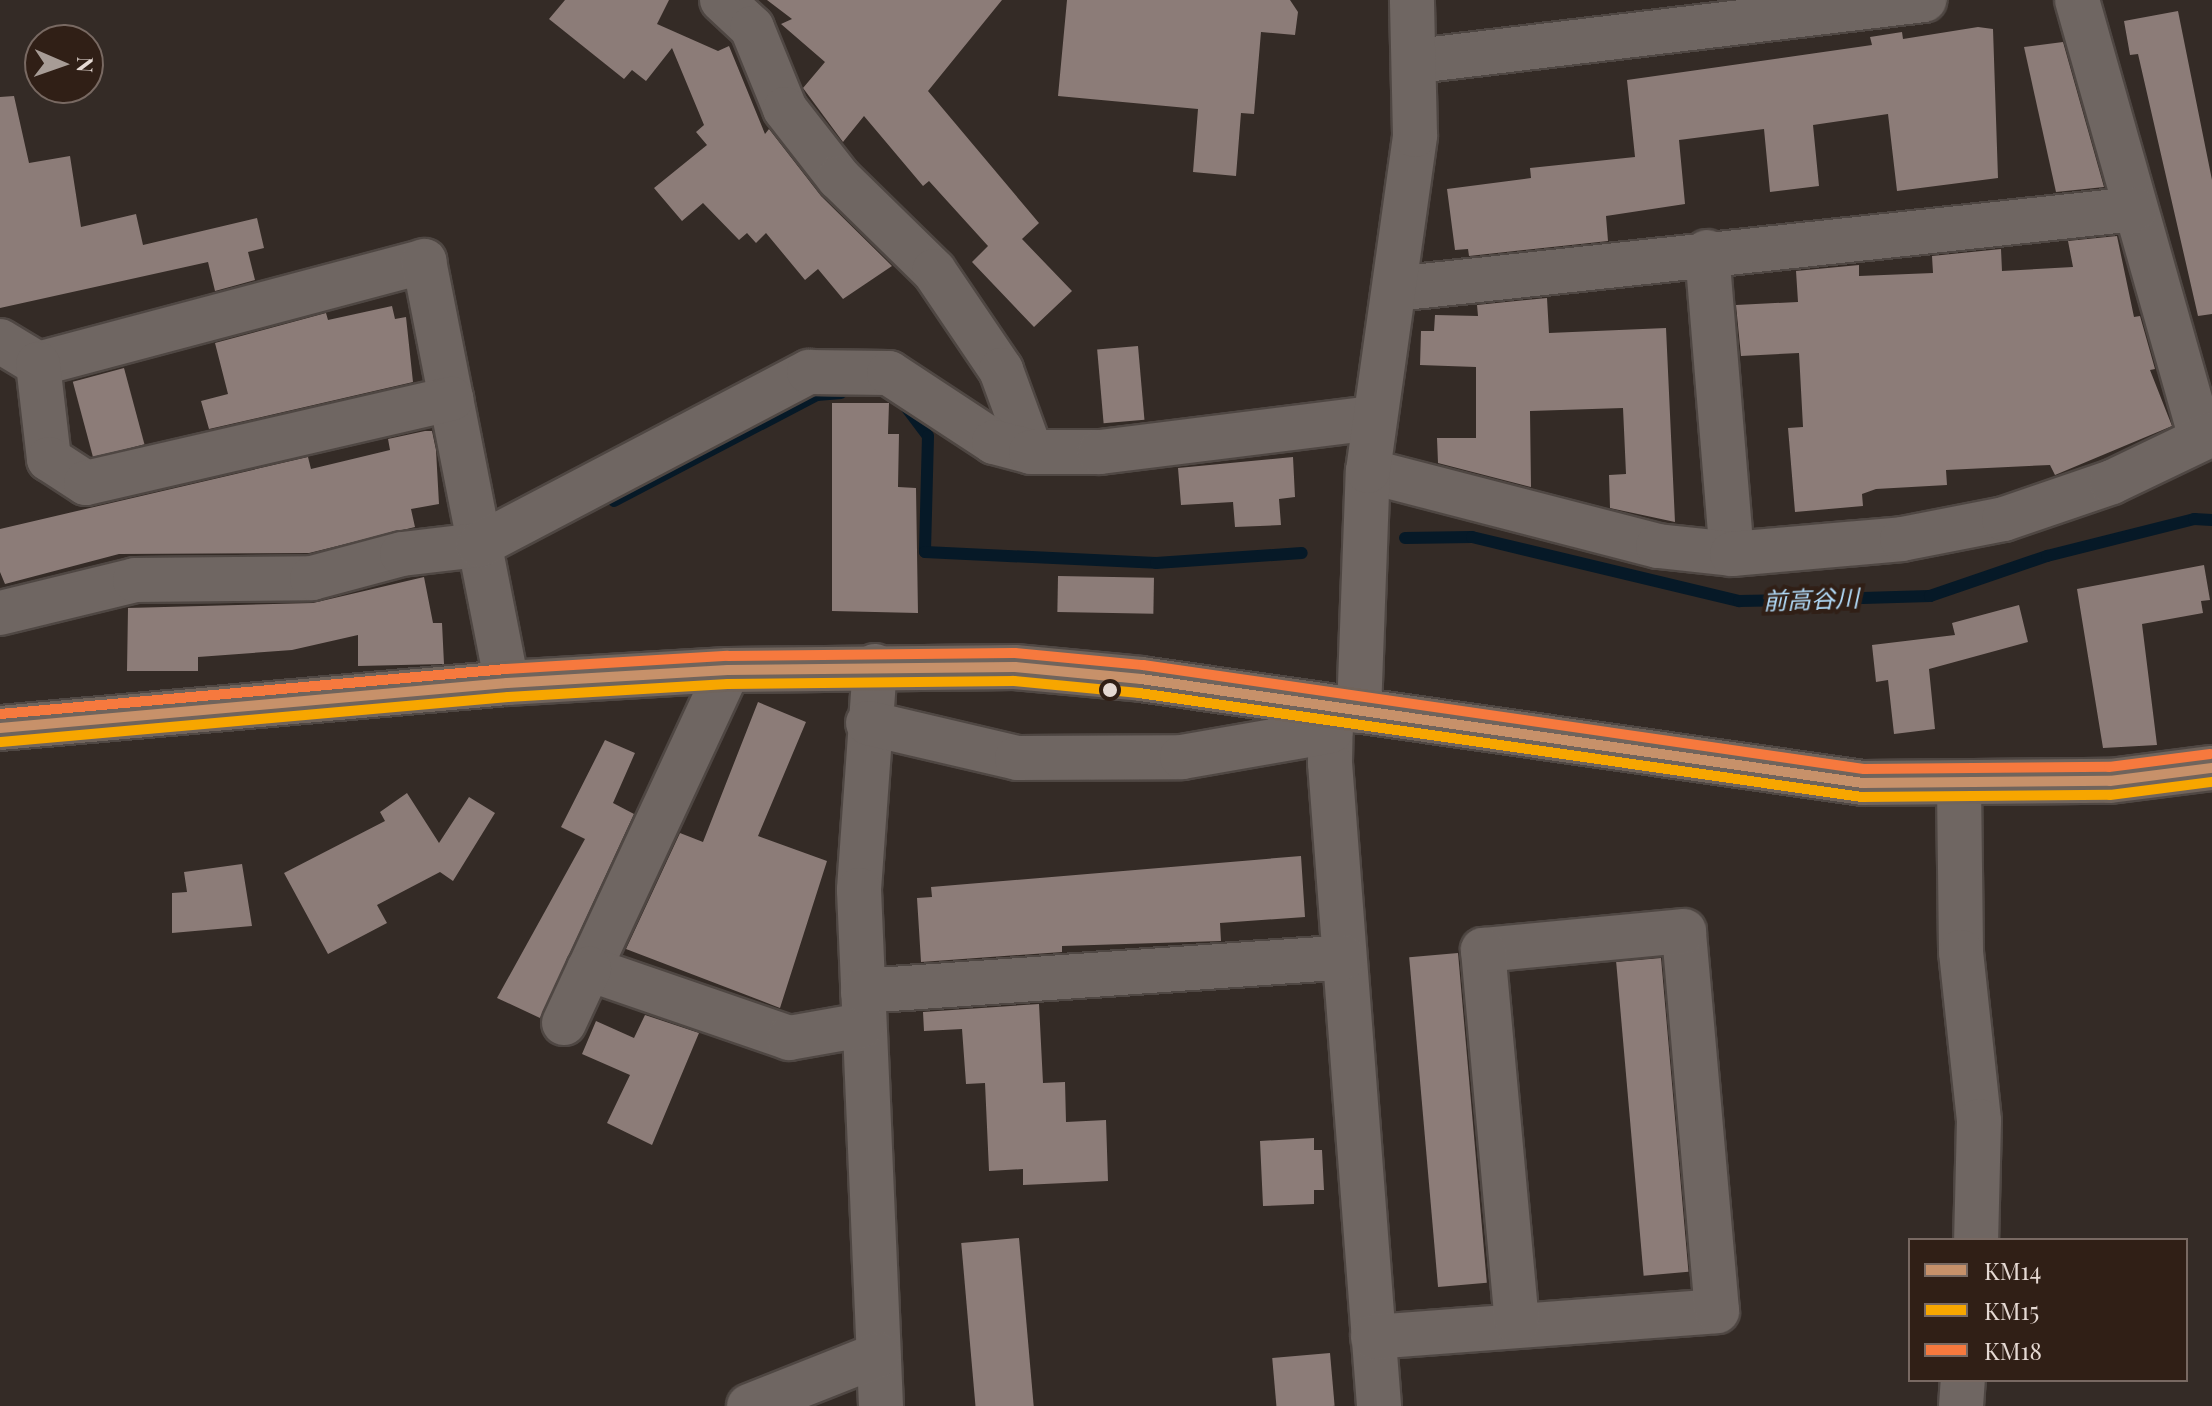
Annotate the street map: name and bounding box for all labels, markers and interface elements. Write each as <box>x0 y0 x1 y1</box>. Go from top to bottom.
north arrow <box>24 24 104 104</box>
text: N <box>71 56 101 73</box>
water label: 前高谷川 <box>1763 583 1859 615</box>
unlabelled marker <box>1102 682 1118 698</box>
legend <box>1908 1238 2188 1382</box>
text: KM14 <box>1984 1254 2041 1286</box>
text: KM15 <box>1984 1294 2039 1326</box>
text: KM18 <box>1984 1334 2042 1366</box>

